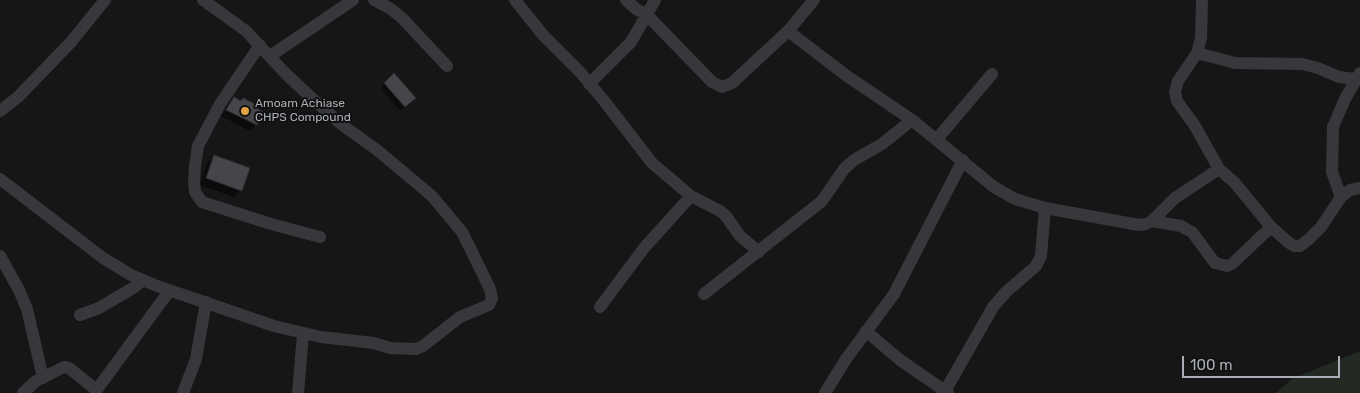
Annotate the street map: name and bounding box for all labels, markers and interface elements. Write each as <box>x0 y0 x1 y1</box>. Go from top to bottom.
place label: Amoam Achiase CHPS Compound <box>255 97 351 125</box>
marker: Amoam Achiase CHPS Compound <box>239 105 251 117</box>
scale bar <box>1185 346 1342 378</box>
text: 100 m <box>1190 356 1232 374</box>

